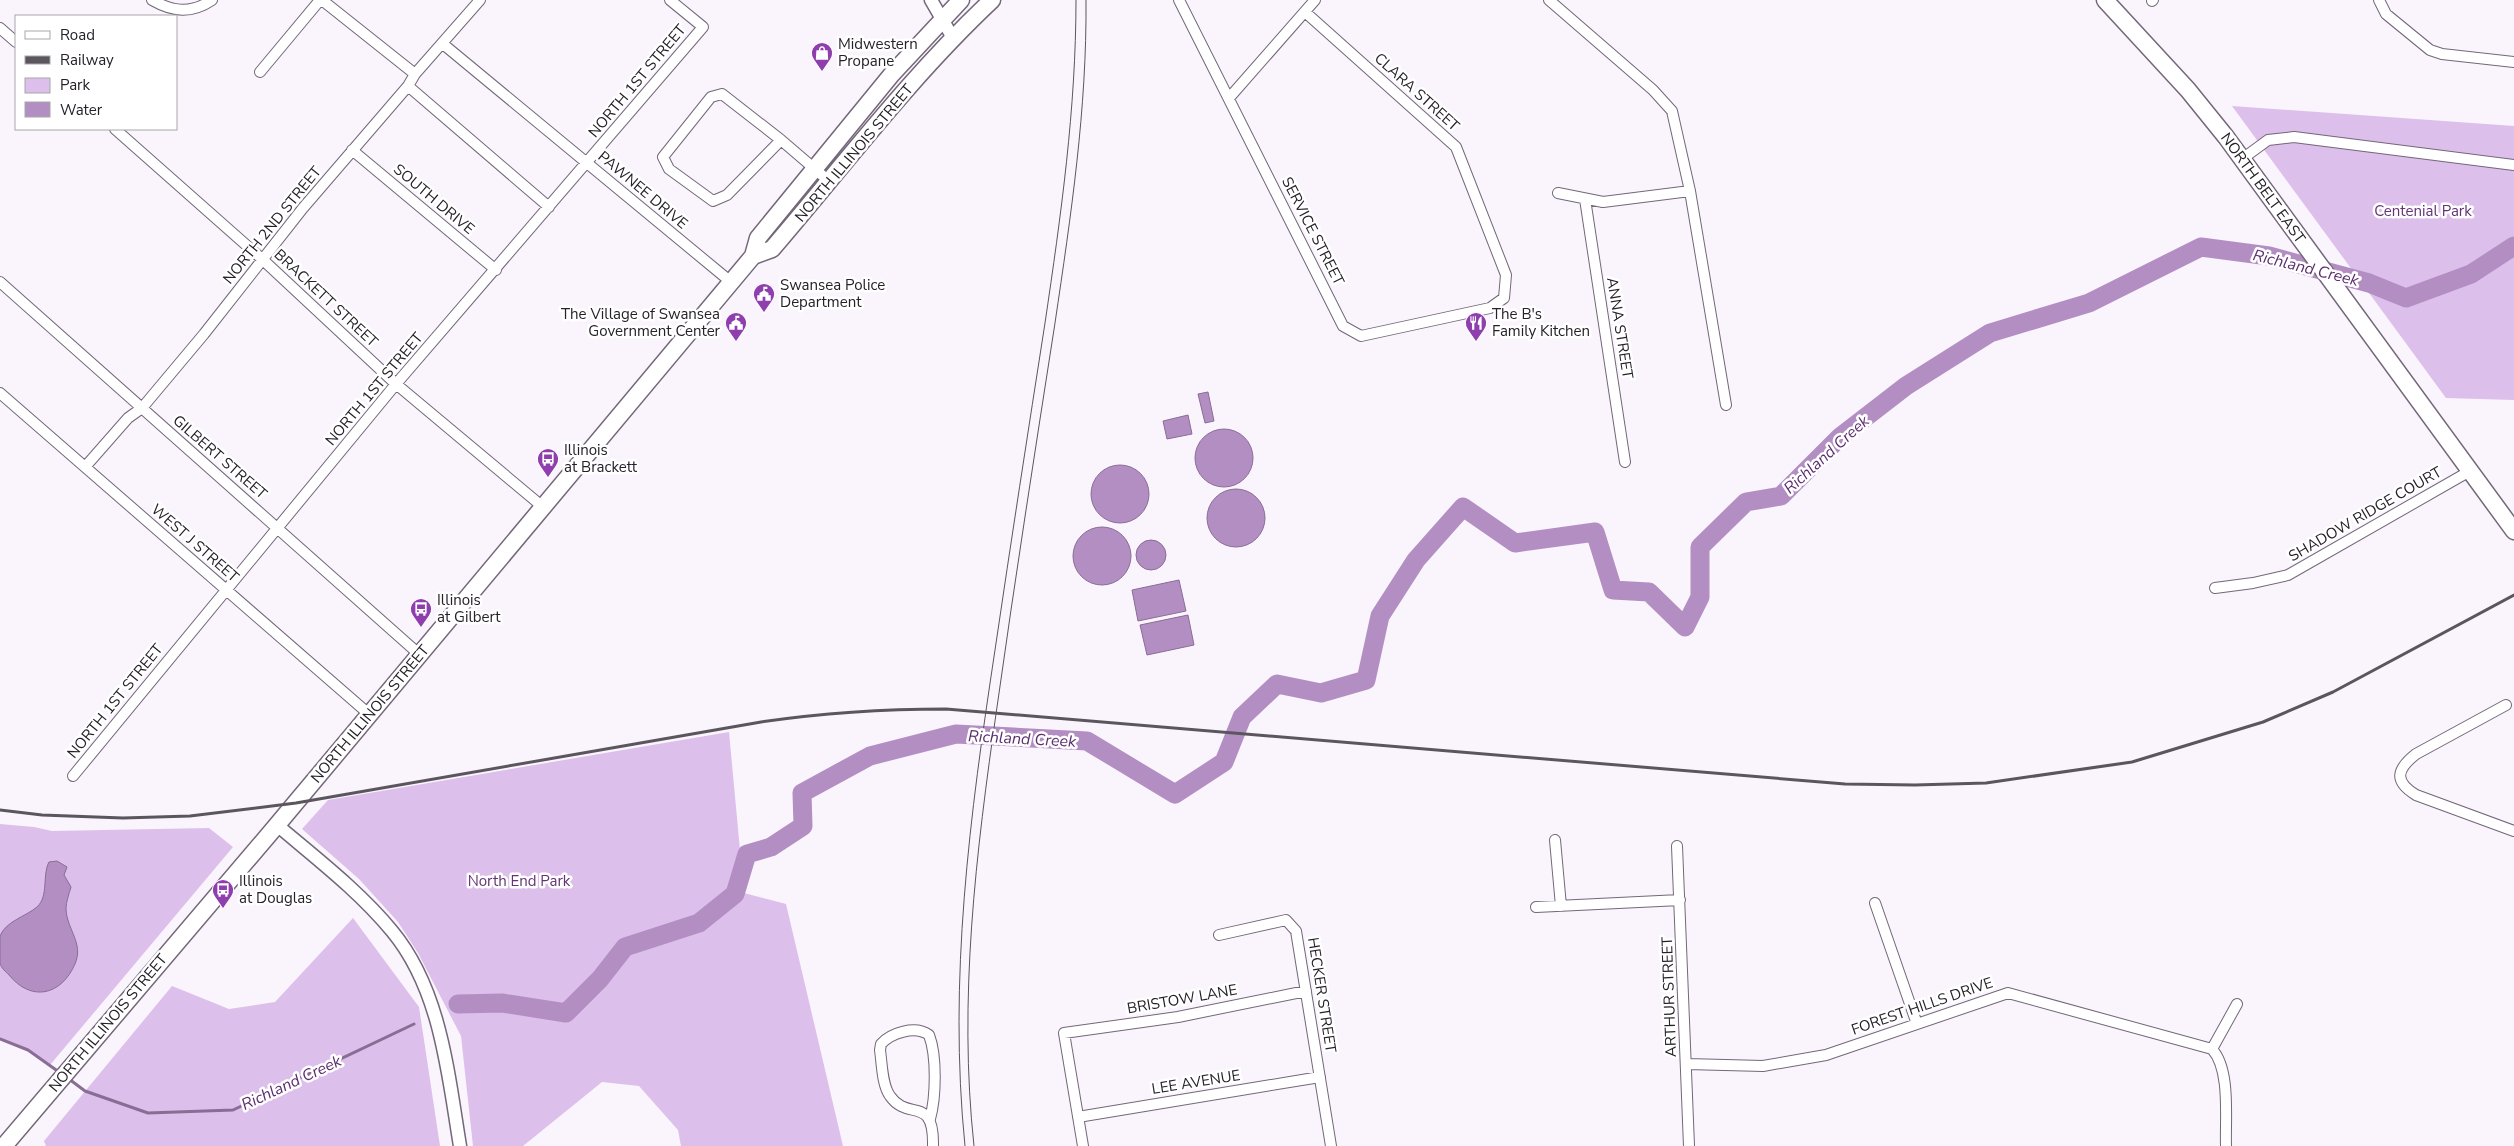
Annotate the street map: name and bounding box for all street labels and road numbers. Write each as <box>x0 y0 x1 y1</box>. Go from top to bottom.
street label: NORTH 1ST STREET <box>584 20 690 142</box>
street label: CLARA STREET <box>1370 48 1464 136</box>
street label: NORTH ILLINOIS STREET <box>790 80 918 226</box>
street label: NORTH BELT EAST <box>2216 129 2310 247</box>
street label: PAWNEE DRIVE <box>594 146 692 234</box>
street label: SOUTH DRIVE <box>389 159 479 239</box>
street label: NORTH 2ND STREET <box>218 162 326 288</box>
street label: SERVICE STREET <box>1277 173 1349 289</box>
street label: BRACKETT STREET <box>270 245 382 351</box>
street label: ANNA STREET <box>1602 276 1638 380</box>
street label: NORTH 1ST STREET <box>321 328 427 450</box>
street label: GILBERT STREET <box>169 410 271 504</box>
street label: SHADOW RIDGE COURT <box>2285 462 2445 566</box>
street label: WEST J STREET <box>147 499 243 587</box>
street label: NORTH 1ST STREET <box>63 640 167 762</box>
street label: NORTH ILLINOIS STREET <box>306 641 434 787</box>
street label: HECKER STREET <box>1303 936 1341 1054</box>
street label: ARTHUR STREET <box>1657 937 1681 1057</box>
street label: NORTH ILLINOIS STREET <box>44 950 172 1096</box>
street label: FOREST HILLS DRIVE <box>1849 972 1995 1040</box>
street label: BRISTOW LANE <box>1125 979 1239 1019</box>
street label: LEE AVENUE <box>1150 1065 1242 1099</box>

